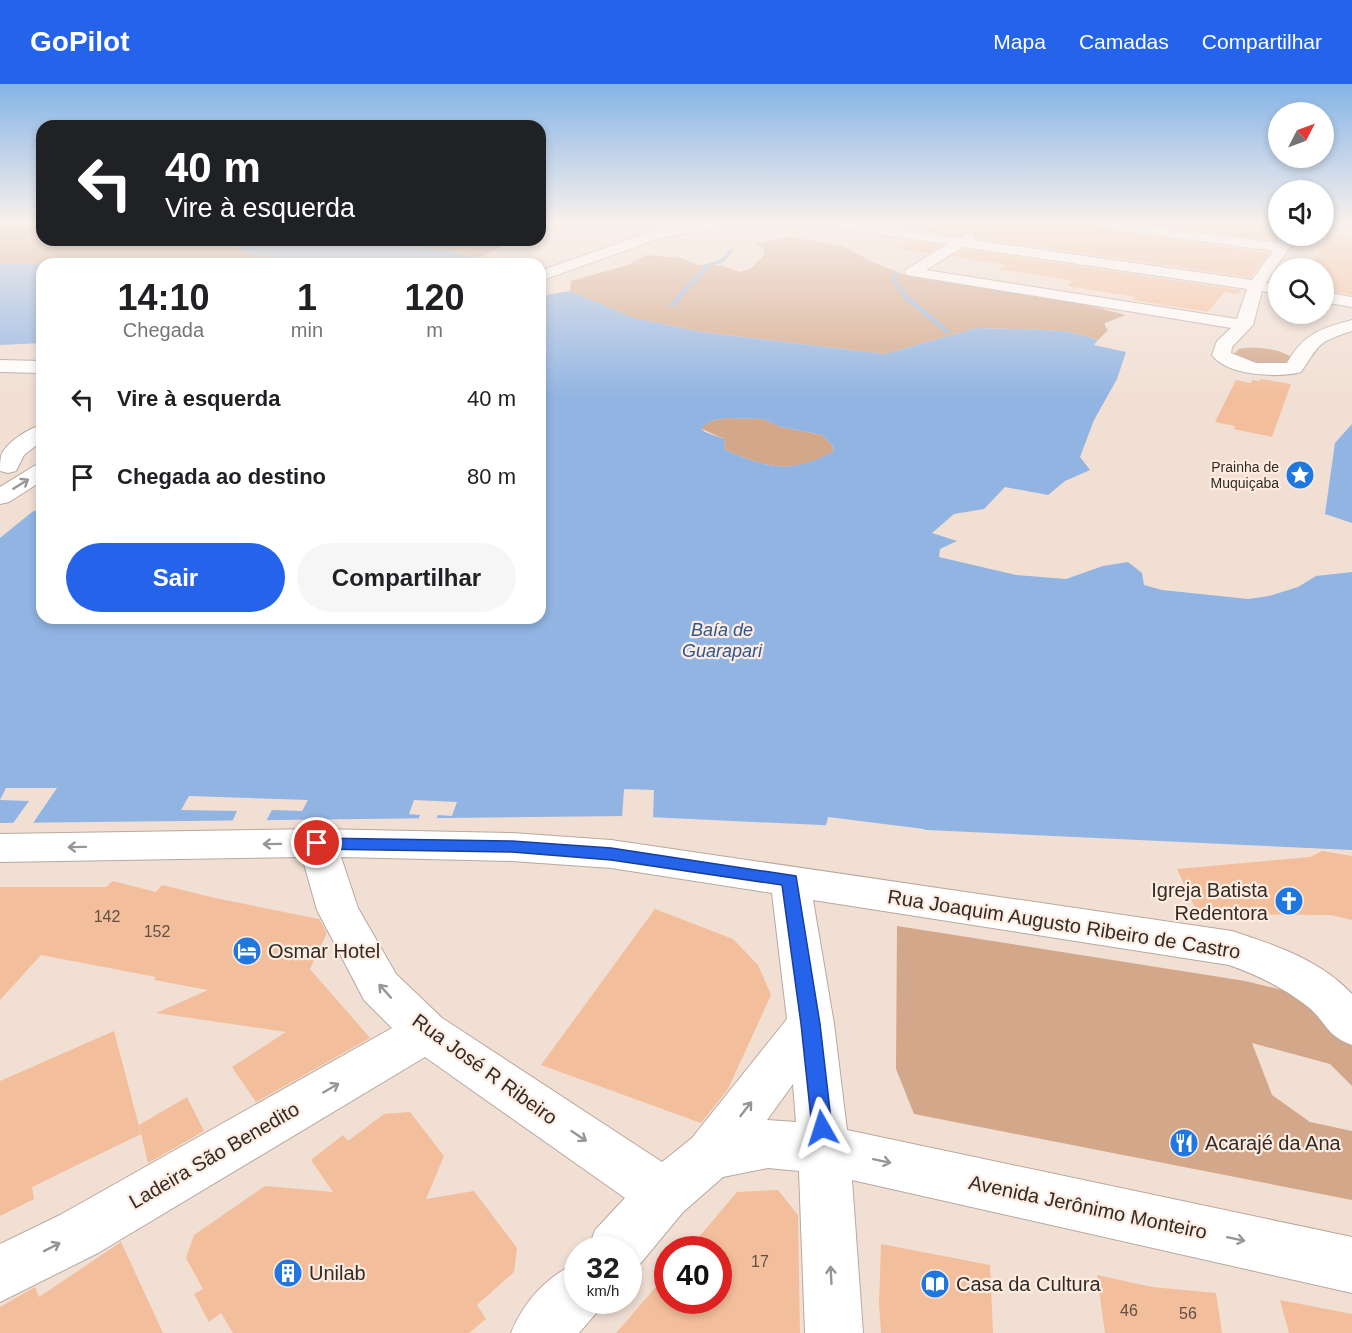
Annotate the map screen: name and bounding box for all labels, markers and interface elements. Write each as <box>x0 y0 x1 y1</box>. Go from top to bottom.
text: GoPilot <box>30 26 130 57</box>
text: Mapa <box>993 30 1046 53</box>
text: Camadas <box>1079 30 1169 53</box>
text: Compartilhar <box>1202 30 1322 53</box>
north arrow <box>1268 102 1334 168</box>
map controls <box>1268 102 1334 324</box>
icon: left <box>66 144 144 222</box>
text: 40 m <box>165 144 261 191</box>
button: sound <box>1268 180 1334 246</box>
text: Vire à esquerda <box>165 193 355 223</box>
button: search <box>1268 258 1334 324</box>
text: 14:10 <box>117 277 209 318</box>
text: 1 <box>297 277 317 318</box>
text: 120 <box>404 277 465 318</box>
text: Chegada <box>123 319 204 341</box>
text: min <box>291 319 323 341</box>
text: m <box>426 319 443 341</box>
icon: left <box>66 383 99 416</box>
text: Vire à esquerda <box>117 386 280 411</box>
text: 40 m <box>467 386 516 411</box>
place label: Prainha de Muquiçaba <box>1211 459 1279 491</box>
place icon: Prainha de Muquiçaba <box>1284 459 1316 491</box>
icon: arrive <box>66 461 99 494</box>
text: Chegada ao destino <box>117 464 326 489</box>
text: 80 m <box>467 464 516 489</box>
one-way arrow <box>12 477 29 489</box>
button: Sair <box>66 543 285 612</box>
button: Compartilhar <box>297 543 516 612</box>
water label: Baía de Guarapari <box>682 620 763 661</box>
pin <box>291 817 342 868</box>
icon: arrive <box>300 826 333 859</box>
one-way arrow <box>262 838 282 850</box>
one-way arrow <box>67 841 87 853</box>
place label: Igreja Batista Redentora <box>1151 879 1269 924</box>
street label: Rua Joaquim Augusto Ribeiro de Castro <box>886 885 1242 963</box>
church icon: Igreja Batista Redentora <box>1273 885 1305 917</box>
house number: 142 <box>94 908 120 925</box>
house number: 152 <box>144 923 170 940</box>
hotel icon: Osmar Hotel <box>231 935 263 967</box>
place label: Osmar Hotel <box>268 940 380 962</box>
one-way arrow <box>378 984 392 999</box>
street label: Rua José R Ribeiro <box>408 1009 562 1129</box>
one-way arrow <box>322 1081 339 1093</box>
position arrow <box>790 1096 854 1160</box>
street label: Ladeira São Benedito <box>125 1097 303 1213</box>
one-way arrow <box>739 1101 752 1117</box>
restaurant icon: Acarajé da Ana <box>1168 1127 1200 1159</box>
one-way arrow <box>570 1130 586 1142</box>
place label: Acarajé da Ana <box>1205 1132 1342 1154</box>
one-way arrow <box>871 1156 891 1167</box>
street label: Avenida Jerônimo Monteiro <box>967 1171 1209 1243</box>
one-way arrow <box>1226 1234 1245 1245</box>
speed limit sign: 40 <box>654 1236 732 1314</box>
one-way arrow <box>43 1241 61 1253</box>
text: 32 <box>586 1251 620 1284</box>
house number: 17 <box>751 1253 769 1270</box>
building icon: Unilab <box>272 1257 304 1289</box>
place label: Unilab <box>309 1262 366 1284</box>
one-way arrow <box>825 1265 836 1285</box>
library icon: Casa da Cultura <box>919 1268 951 1300</box>
place label: Casa da Cultura <box>956 1273 1101 1295</box>
text: km/h <box>587 1282 619 1299</box>
house number: 46 <box>1120 1302 1138 1319</box>
house number: 56 <box>1179 1305 1197 1322</box>

